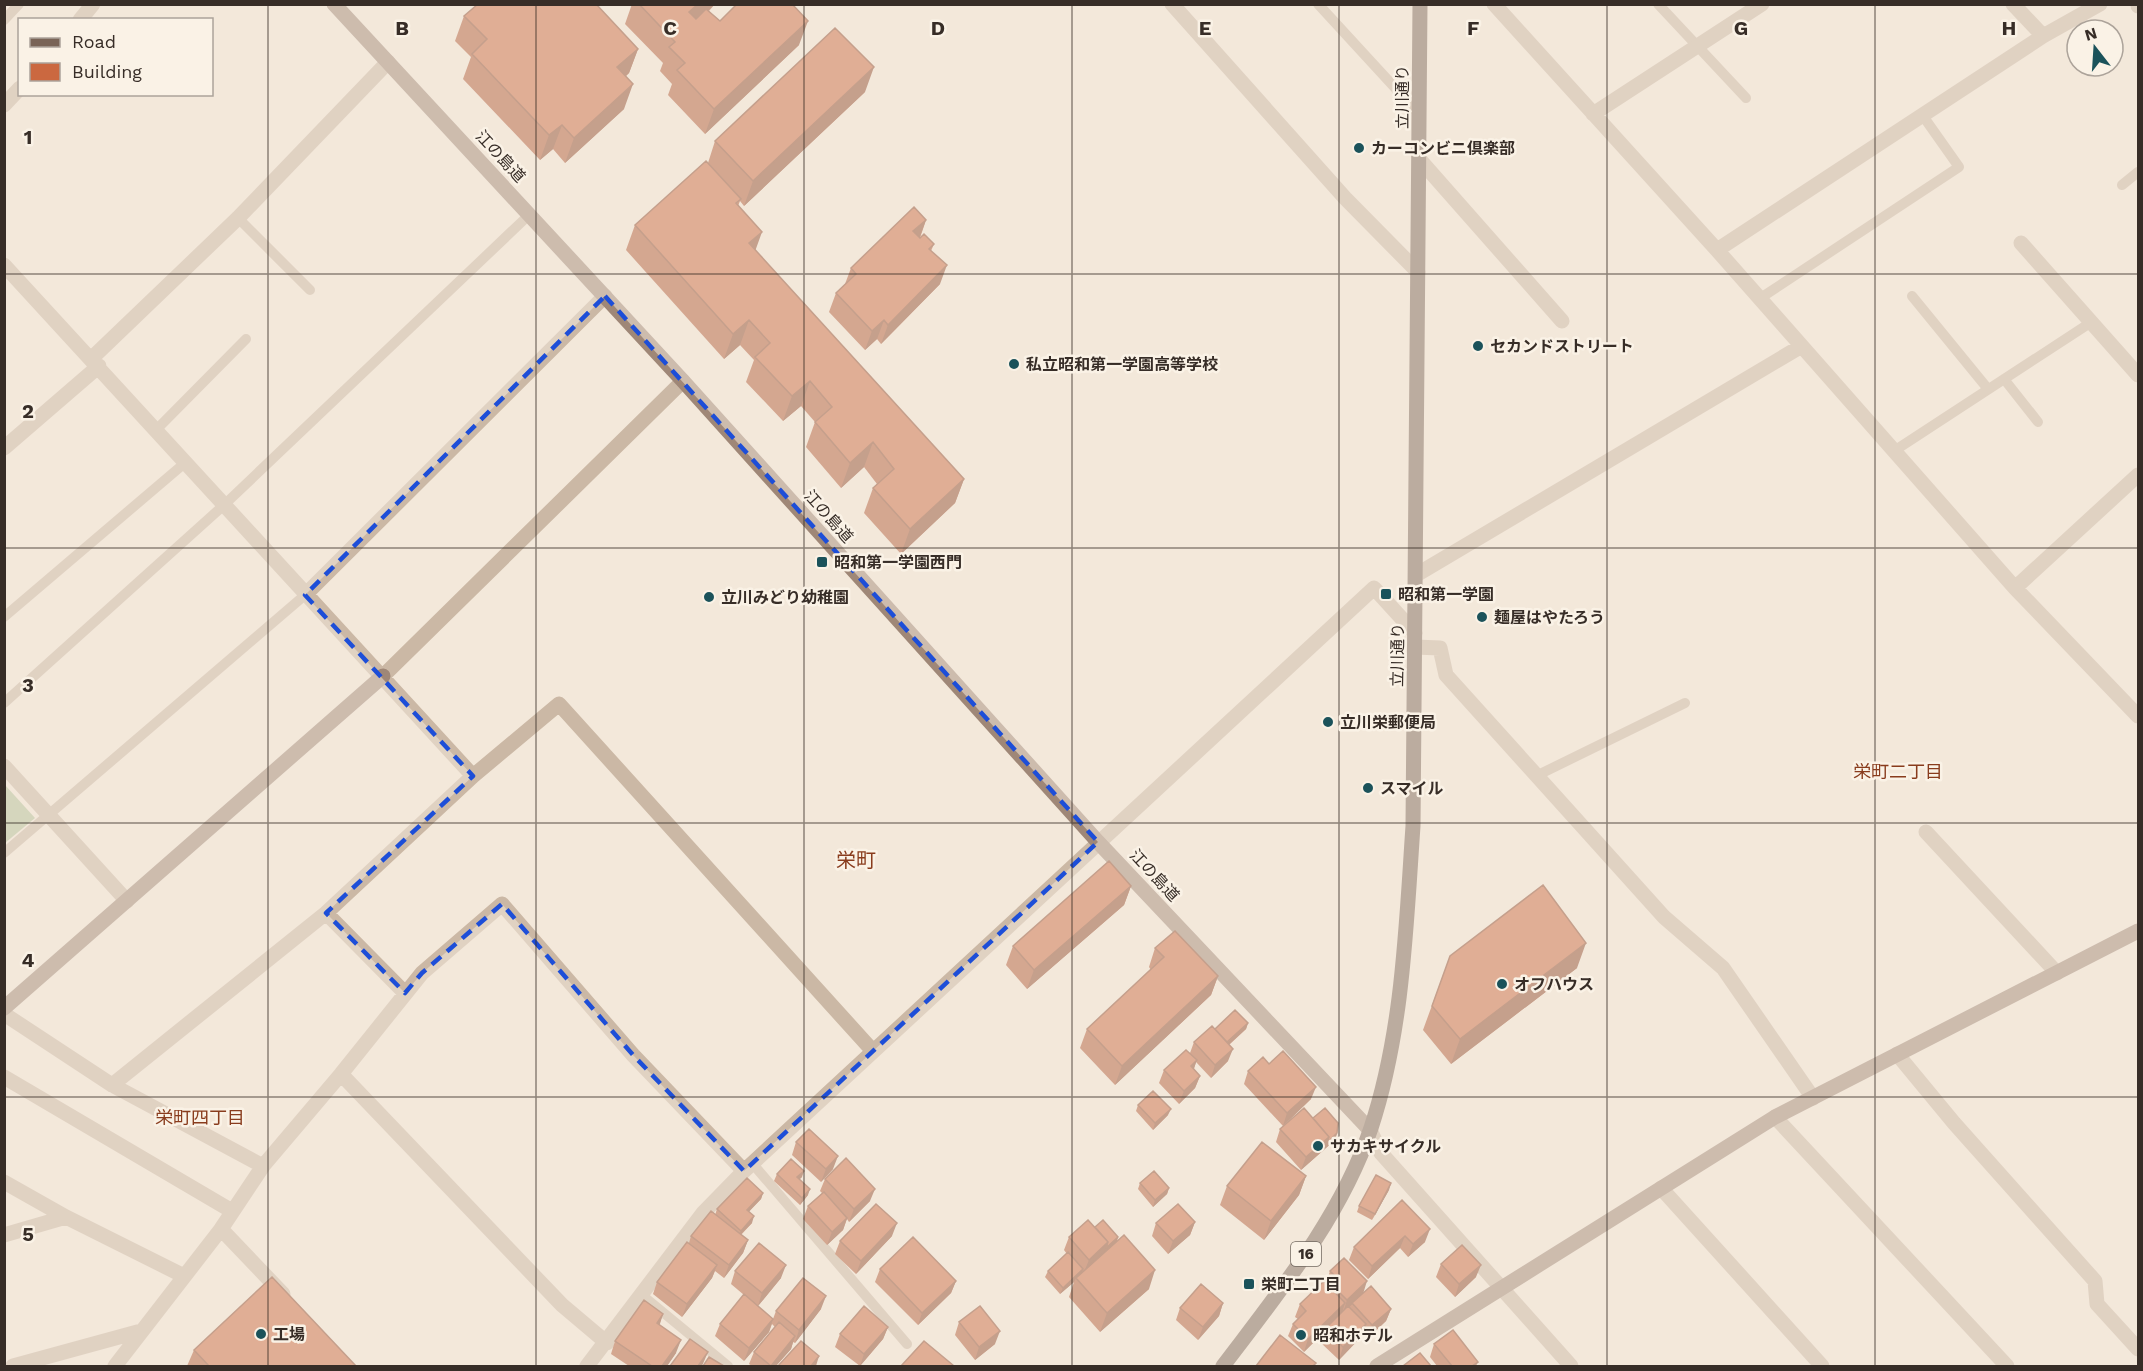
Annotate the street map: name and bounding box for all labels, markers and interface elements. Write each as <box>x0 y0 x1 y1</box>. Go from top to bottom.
text: B <box>395 16 409 40</box>
text: C <box>663 16 677 40</box>
text: D <box>931 16 945 40</box>
text: E <box>1199 16 1211 40</box>
text: F <box>1467 16 1479 40</box>
text: G <box>1734 16 1748 40</box>
text: H <box>2002 16 2016 40</box>
legend <box>18 18 213 96</box>
north arrow <box>2065 18 2125 78</box>
text: N <box>2082 23 2099 45</box>
text: Road <box>72 31 116 52</box>
text: Building <box>72 61 142 82</box>
street label: 立川通り <box>1393 65 1412 129</box>
text: 1 <box>24 125 32 149</box>
street label: 江の島道 <box>472 126 529 186</box>
place label: カーコンビニ倶楽部 <box>1371 139 1515 158</box>
marker: カーコンビニ倶楽部 <box>1352 141 1366 155</box>
place label: セカンドストリート <box>1490 337 1634 356</box>
marker: セカンドストリート <box>1471 339 1485 353</box>
place label: 私立昭和第一学園高等学校 <box>1026 355 1218 374</box>
marker: 私立昭和第一学園高等学校 <box>1007 357 1021 371</box>
text: 2 <box>22 399 34 423</box>
street label: 江の島道 <box>800 486 857 546</box>
place label: 昭和第一学園西門 <box>834 553 962 572</box>
marker: 昭和第一学園西門 <box>815 555 829 569</box>
place label: 昭和第一学園 <box>1398 585 1494 604</box>
marker: 昭和第一学園 <box>1379 587 1393 601</box>
place label: 立川みどり幼稚園 <box>721 588 849 607</box>
marker: 立川みどり幼稚園 <box>702 590 716 604</box>
place label: 麺屋はやたろう <box>1494 608 1605 627</box>
marker: 麺屋はやたろう <box>1475 610 1489 624</box>
street label: 立川通り <box>1387 623 1408 687</box>
text: 3 <box>22 673 34 697</box>
place label: 立川栄郵便局 <box>1340 713 1436 732</box>
marker: 立川栄郵便局 <box>1321 715 1335 729</box>
district label: 栄町二丁目 <box>1853 761 1943 782</box>
place label: スマイル <box>1380 779 1444 798</box>
marker: スマイル <box>1361 781 1375 795</box>
street label: 江の島道 <box>1126 845 1183 905</box>
district label: 栄町 <box>836 848 876 872</box>
text: 4 <box>22 948 35 972</box>
place label: オフハウス <box>1514 975 1594 994</box>
marker: オフハウス <box>1495 977 1509 991</box>
district label: 栄町四丁目 <box>155 1107 245 1128</box>
place label: サカキサイクル <box>1330 1137 1441 1156</box>
marker: サカキサイクル <box>1311 1139 1325 1153</box>
text: 5 <box>22 1222 34 1246</box>
road number: 16 <box>1291 1242 1321 1266</box>
place label: 栄町二丁目 <box>1261 1275 1341 1294</box>
marker: 栄町二丁目 <box>1242 1277 1256 1291</box>
place label: 工場 <box>273 1325 305 1344</box>
place label: 昭和ホテル <box>1313 1326 1393 1345</box>
marker: 工場 <box>254 1327 268 1341</box>
marker: 昭和ホテル <box>1294 1328 1308 1342</box>

